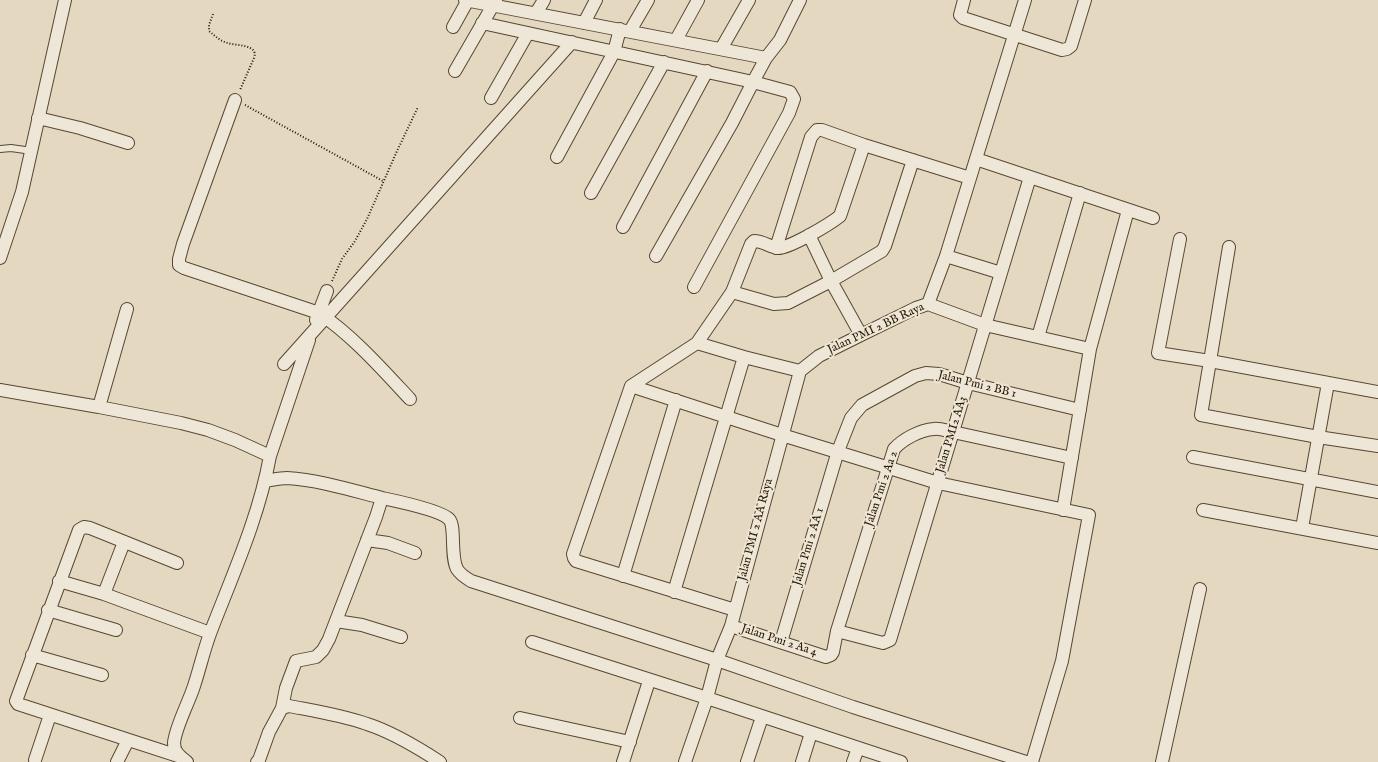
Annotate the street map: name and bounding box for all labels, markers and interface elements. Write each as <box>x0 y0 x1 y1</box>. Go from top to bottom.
street label: Jalan PMI 2 BB Raya <box>825 300 927 358</box>
street label: Jalan Pmi 2 BB 1 <box>936 368 1018 402</box>
street label: Jalan PMI2 AA3 <box>933 395 971 475</box>
street label: Jalan Pmi 2 Aa 2 <box>862 449 902 529</box>
street label: Jalan PMI 2 AA Raya <box>735 477 777 583</box>
street label: Jalan Pmi 2 AA 1 <box>790 506 828 588</box>
street label: Jalan Pmi 2 Aa 4 <box>739 622 819 660</box>

